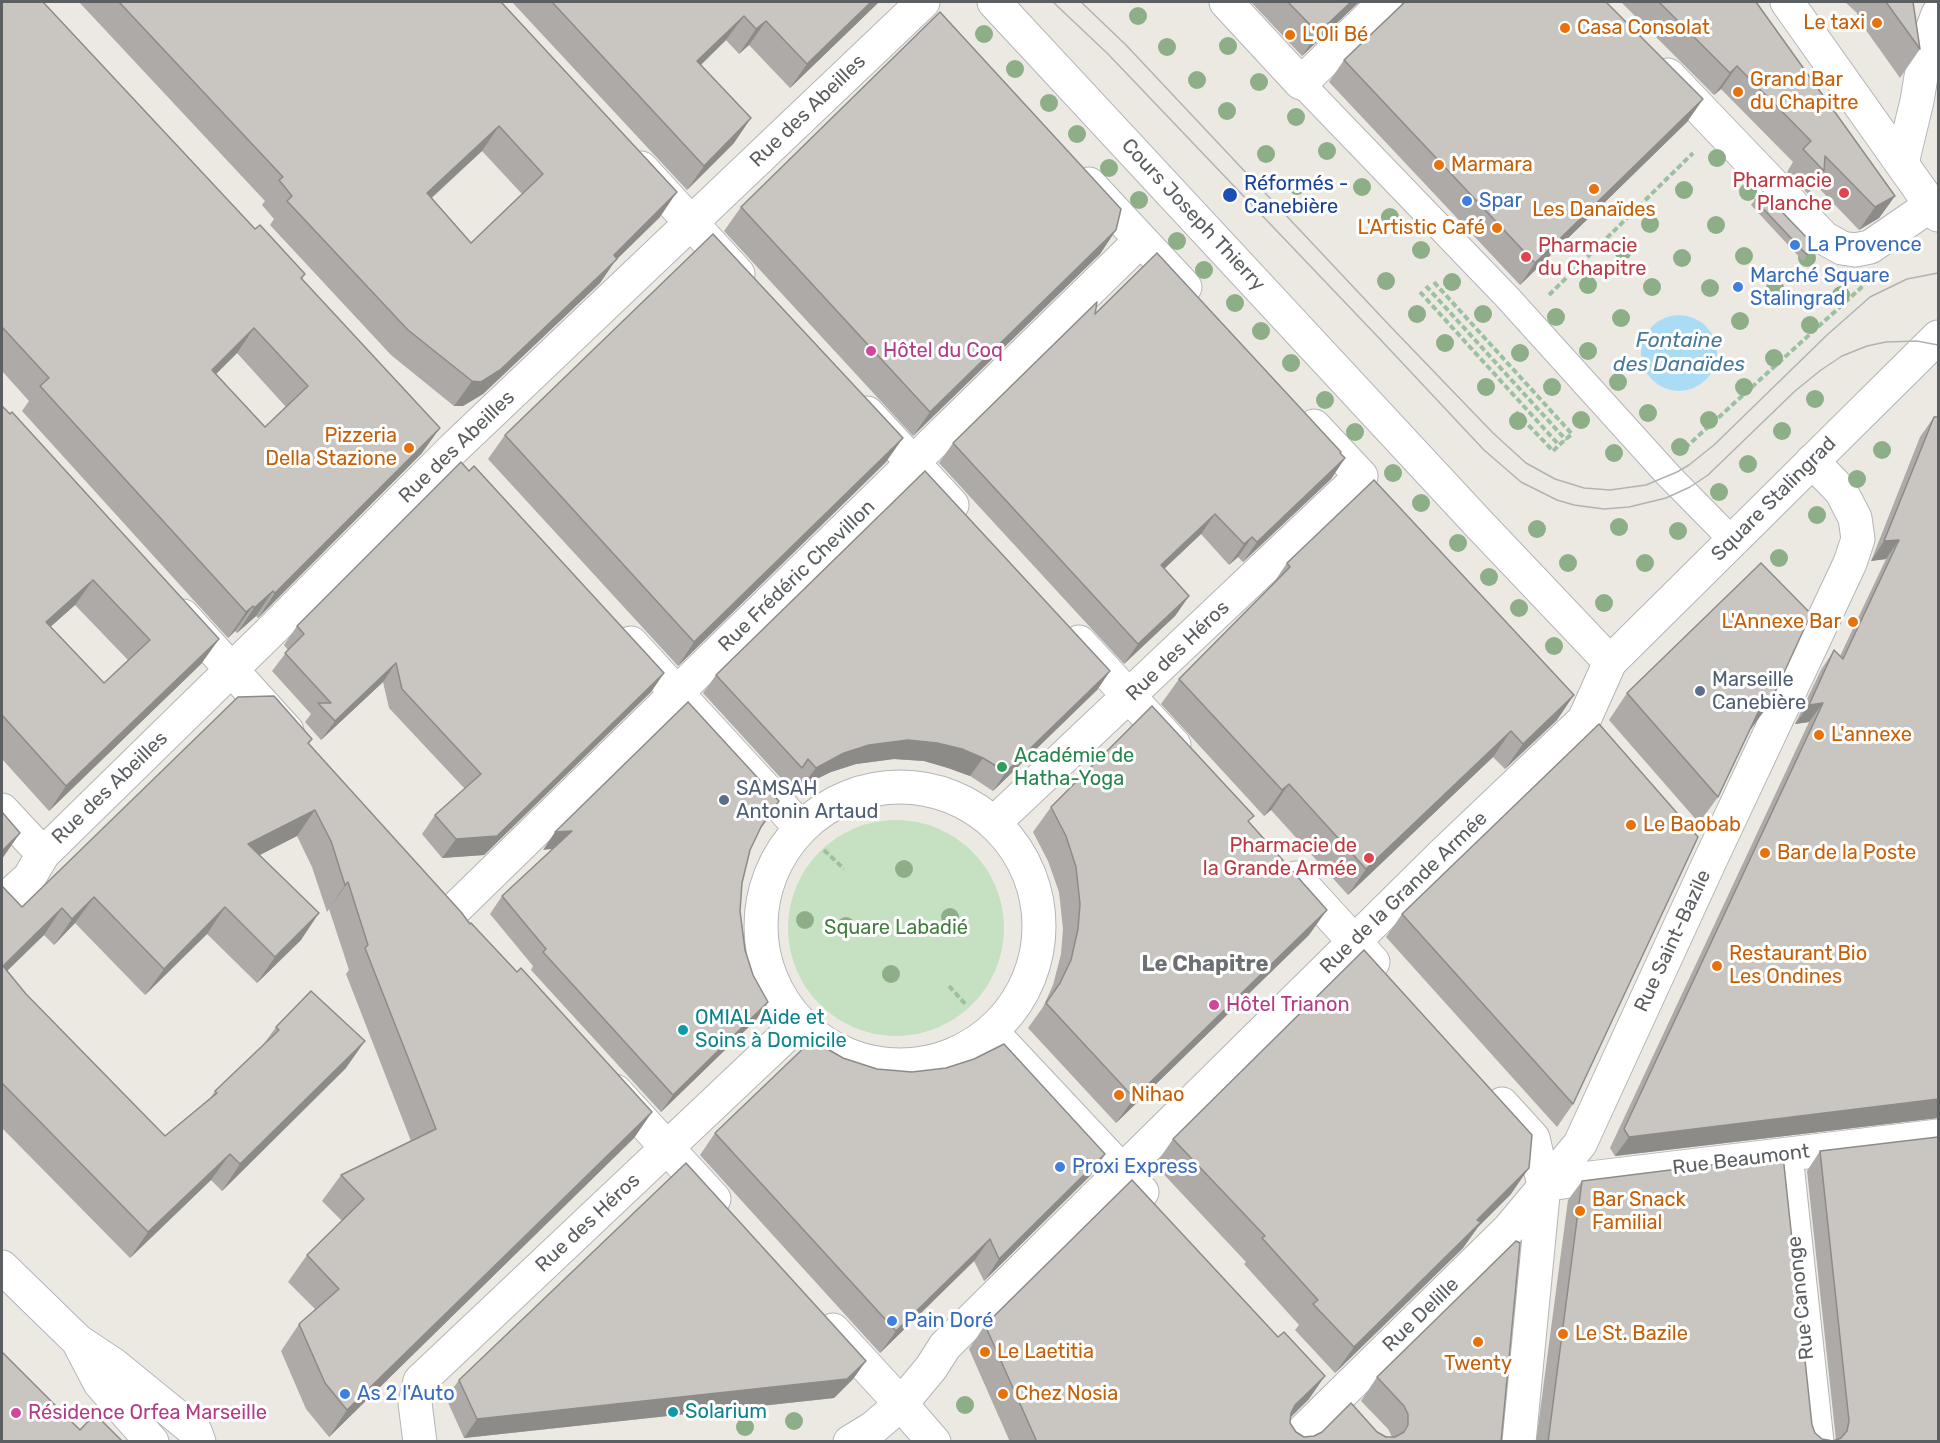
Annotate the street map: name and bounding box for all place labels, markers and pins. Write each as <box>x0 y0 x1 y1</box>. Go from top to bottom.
place label: Le taxi <box>1803 11 1865 35</box>
place label: Casa Consolat <box>1577 16 1710 40</box>
marker: Le taxi <box>1870 16 1884 30</box>
marker: Casa Consolat <box>1558 21 1572 35</box>
place label: L'Oli Bé <box>1302 23 1368 47</box>
marker: L'Oli Bé <box>1283 28 1297 42</box>
place label: Grand Bar du Chapitre <box>1750 68 1859 115</box>
marker: Grand Bar du Chapitre <box>1731 85 1745 99</box>
place label: Marmara <box>1451 153 1533 177</box>
marker: Marmara <box>1432 158 1446 172</box>
place label: Pharmacie Planche <box>1732 169 1832 216</box>
place label: Réformés - Canebière <box>1244 172 1348 219</box>
marker: Les Danaïdes <box>1587 182 1601 196</box>
marker: Réformés - Canebière <box>1221 186 1239 204</box>
marker: Pharmacie Planche <box>1837 186 1851 200</box>
place label: Spar <box>1479 189 1522 213</box>
marker: Spar <box>1460 194 1474 208</box>
place label: Les Danaïdes <box>1532 198 1656 222</box>
place label: L'Artistic Café <box>1357 216 1485 240</box>
marker: L'Artistic Café <box>1490 221 1504 235</box>
place label: La Provence <box>1807 233 1922 257</box>
place label: Pharmacie du Chapitre <box>1538 234 1647 281</box>
marker: La Provence <box>1788 238 1802 252</box>
marker: Pharmacie du Chapitre <box>1519 250 1533 264</box>
place label: Marché Square Stalingrad <box>1750 264 1890 311</box>
marker: Marché Square Stalingrad <box>1731 280 1745 294</box>
place label: Hôtel du Coq <box>883 339 1003 363</box>
marker: Hôtel du Coq <box>864 344 878 358</box>
place label: Pizzeria Della Stazione <box>265 424 397 471</box>
marker: Pizzeria Della Stazione <box>402 441 416 455</box>
place label: L'Annexe Bar <box>1722 610 1841 634</box>
marker: L'Annexe Bar <box>1846 615 1860 629</box>
place label: Marseille Canebière <box>1712 668 1806 715</box>
marker: Marseille Canebière <box>1693 684 1707 698</box>
place label: L'annexe <box>1831 723 1912 747</box>
marker: L'annexe <box>1812 728 1826 742</box>
place label: Académie de Hatha-Yoga <box>1014 744 1134 791</box>
marker: Académie de Hatha-Yoga <box>995 760 1009 774</box>
place label: SAMSAH Antonin Artaud <box>736 777 878 824</box>
marker: SAMSAH Antonin Artaud <box>717 793 731 807</box>
place label: Le Baobab <box>1643 813 1741 837</box>
marker: Le Baobab <box>1624 818 1638 832</box>
place label: Pharmacie de la Grande Armée <box>1203 834 1357 881</box>
place label: Bar de la Poste <box>1777 841 1916 865</box>
marker: Bar de la Poste <box>1758 846 1772 860</box>
marker: Pharmacie de la Grande Armée <box>1362 851 1376 865</box>
place label: Restaurant Bio Les Ondines <box>1729 942 1867 989</box>
marker: Restaurant Bio Les Ondines <box>1710 959 1724 973</box>
place label: Hôtel Trianon <box>1226 993 1350 1017</box>
marker: Hôtel Trianon <box>1207 998 1221 1012</box>
place label: OMIAL Aide et Soins à Domicile <box>695 1006 847 1053</box>
marker: OMIAL Aide et Soins à Domicile <box>676 1023 690 1037</box>
place label: Nihao <box>1131 1083 1184 1107</box>
marker: Nihao <box>1112 1088 1126 1102</box>
place label: Proxi Express <box>1072 1155 1198 1179</box>
marker: Proxi Express <box>1053 1160 1067 1174</box>
place label: Bar Snack Familial <box>1592 1188 1686 1235</box>
marker: Bar Snack Familial <box>1573 1204 1587 1218</box>
place label: Pain Doré <box>904 1309 993 1333</box>
marker: Pain Doré <box>885 1314 899 1328</box>
place label: Le St. Bazile <box>1575 1322 1688 1346</box>
marker: Le St. Bazile <box>1556 1327 1570 1341</box>
marker: Twenty <box>1471 1335 1485 1349</box>
place label: Le Laetitia <box>997 1340 1094 1364</box>
marker: Le Laetitia <box>978 1345 992 1359</box>
place label: Twenty <box>1444 1352 1512 1376</box>
place label: As 2 l'Auto <box>357 1382 455 1406</box>
place label: Chez Nosia <box>1015 1382 1118 1406</box>
marker: As 2 l'Auto <box>338 1387 352 1401</box>
marker: Chez Nosia <box>996 1387 1010 1401</box>
place label: Solarium <box>685 1400 767 1424</box>
place label: Résidence Orfea Marseille <box>28 1401 267 1425</box>
marker: Solarium <box>666 1405 680 1419</box>
marker: Résidence Orfea Marseille <box>9 1406 23 1420</box>

